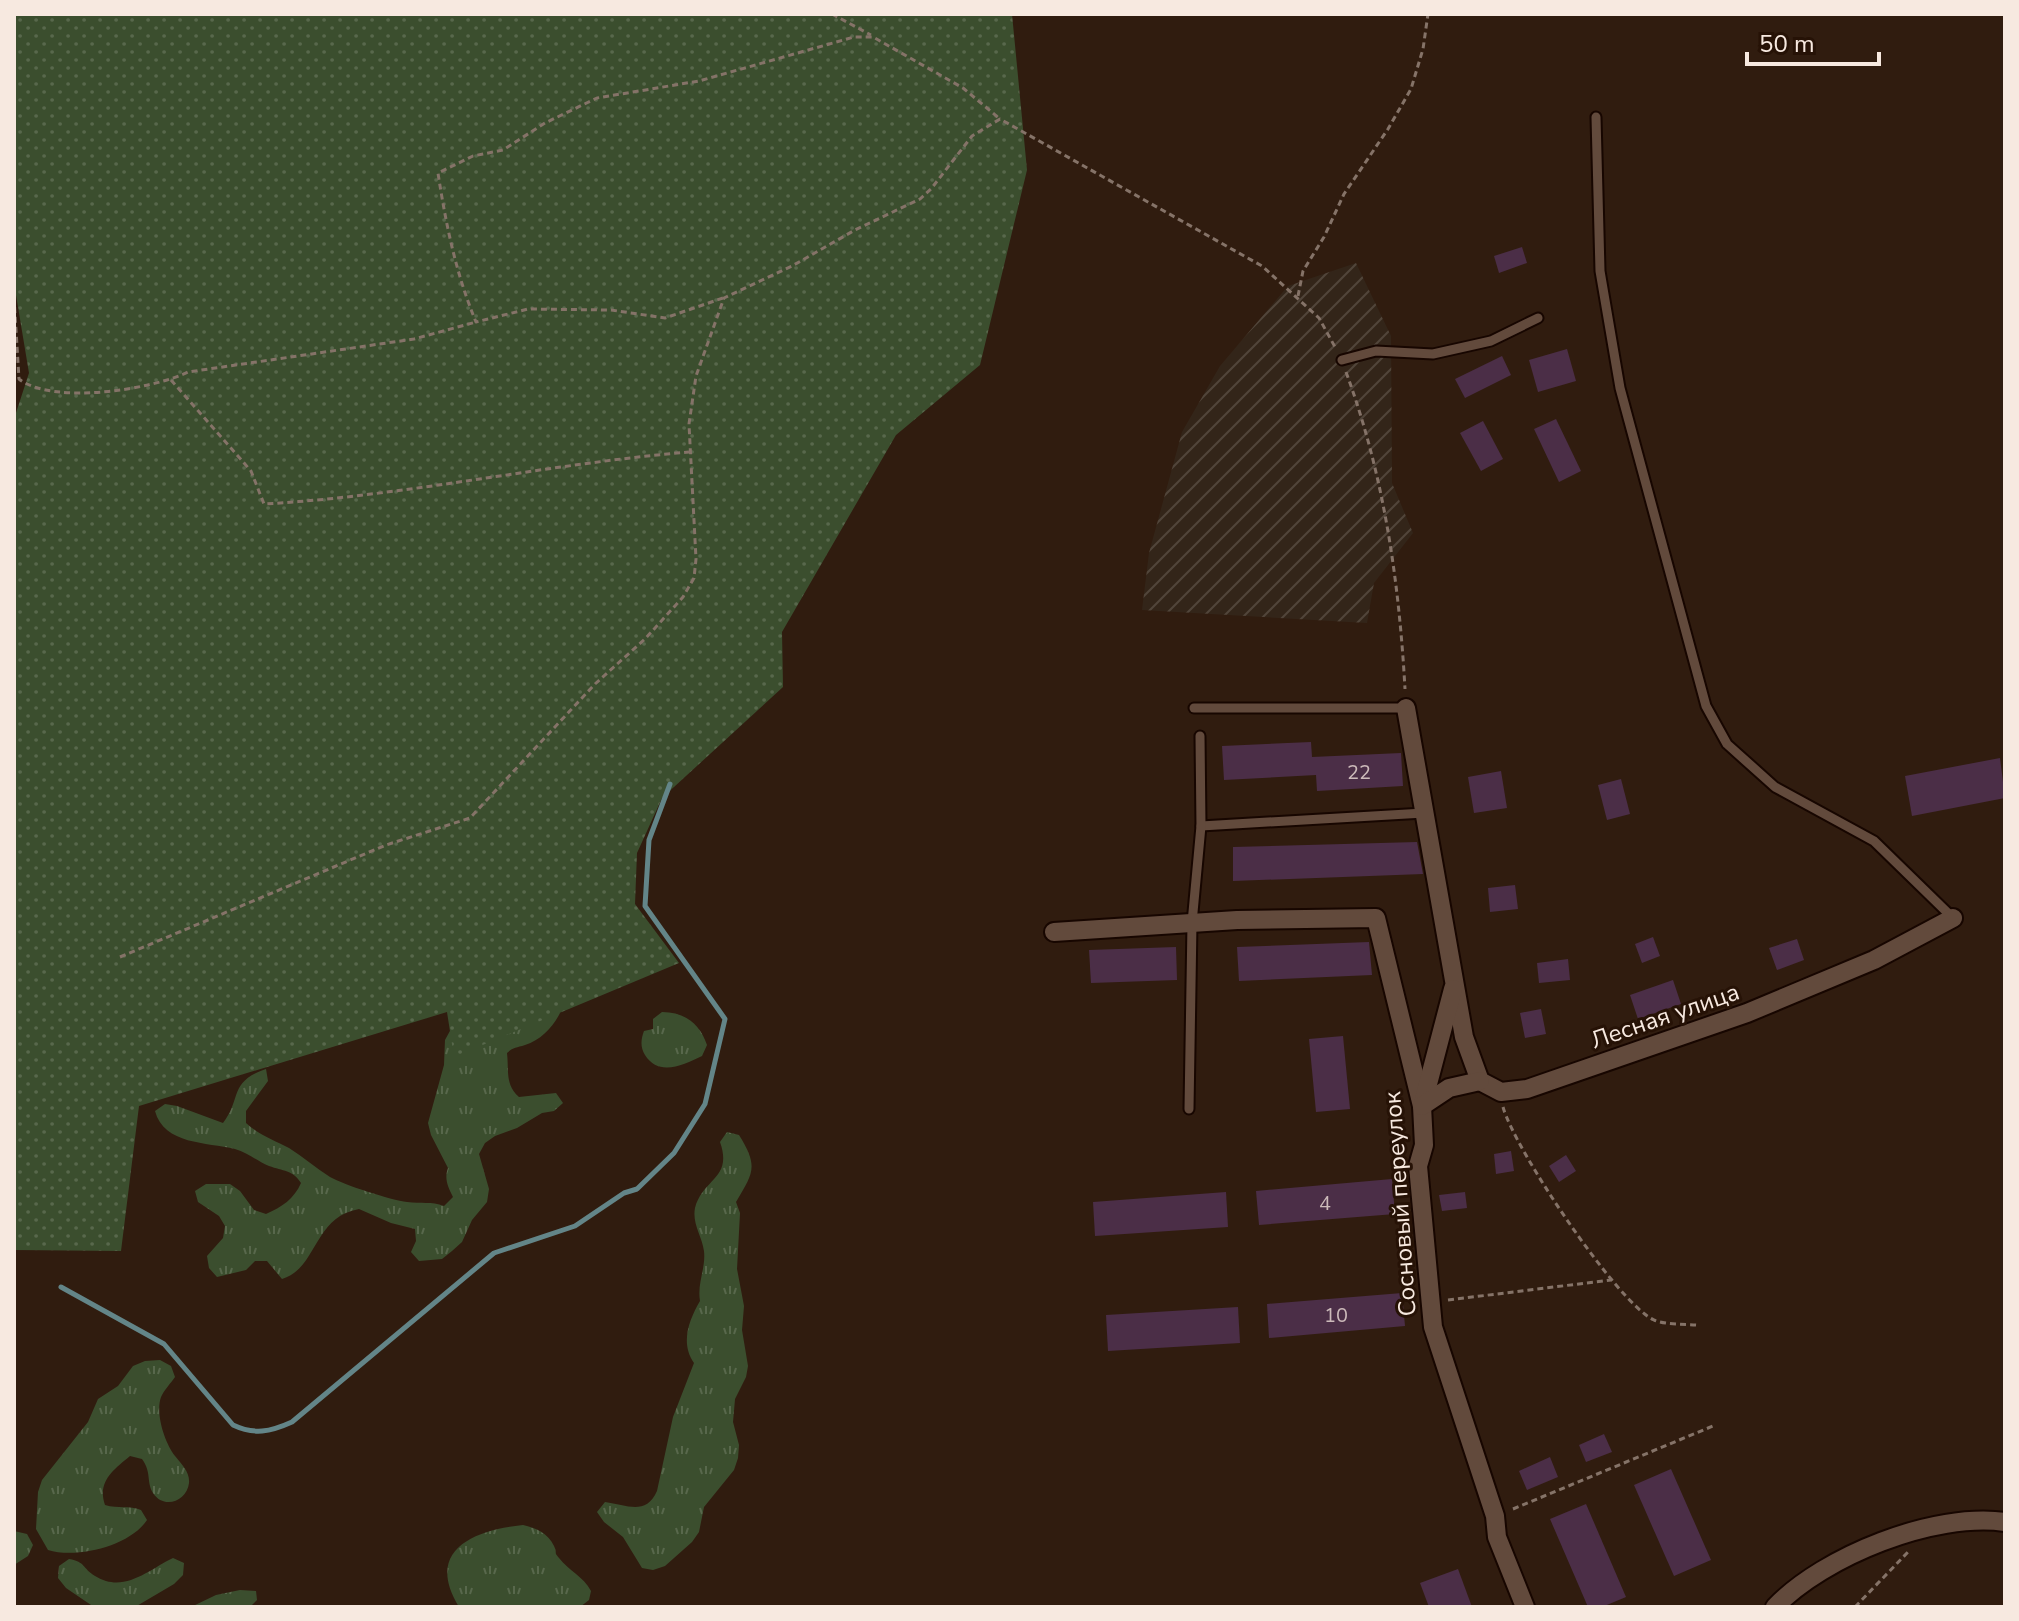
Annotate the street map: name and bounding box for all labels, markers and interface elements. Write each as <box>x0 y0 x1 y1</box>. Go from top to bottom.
scale bar <box>1747 16 1879 66</box>
text: 50 m <box>1759 28 1815 60</box>
house number: 22 <box>1347 759 1371 786</box>
street label: Лесная улица <box>1586 976 1744 1056</box>
street label: Сосновый переулок <box>1376 1090 1424 1317</box>
house number: 4 <box>1319 1190 1331 1217</box>
house number: 10 <box>1324 1302 1348 1329</box>

